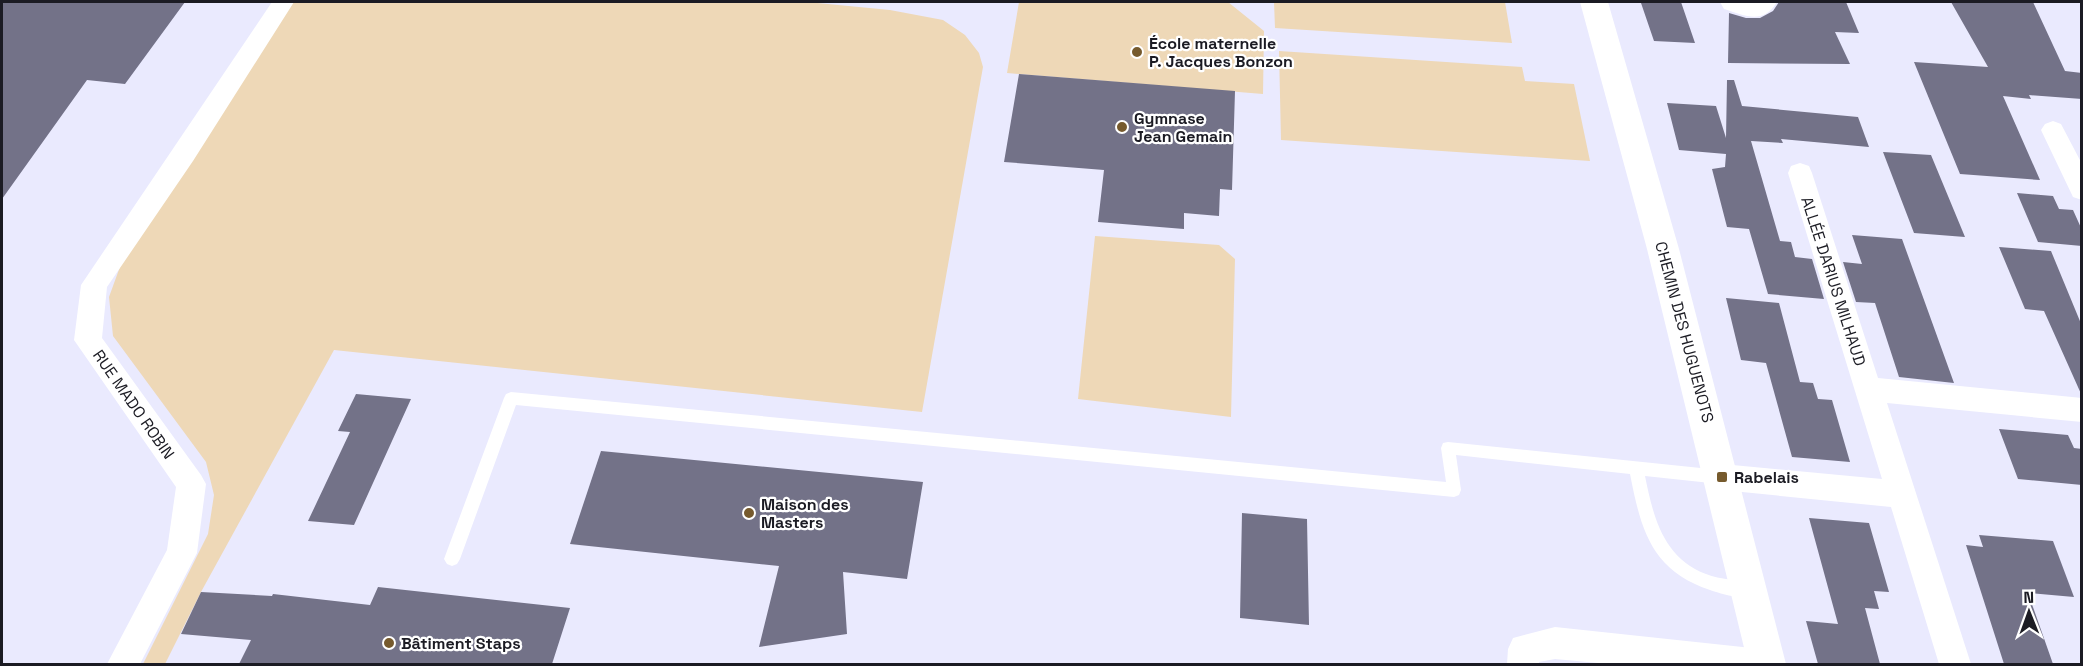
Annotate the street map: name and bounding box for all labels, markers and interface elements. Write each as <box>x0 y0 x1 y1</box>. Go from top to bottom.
place label: École maternelle P. Jacques Bonzon <box>1149 33 1293 72</box>
marker: École maternelle P. Jacques Bonzon <box>1130 45 1144 59</box>
place label: Gymnase Jean Gemain <box>1134 108 1232 147</box>
marker: Gymnase Jean Gemain <box>1115 120 1129 134</box>
street label: ALLÉE DARIUS MILHAUD <box>1796 194 1871 369</box>
street label: CHEMIN DES HUGUENOTS <box>1650 239 1719 425</box>
street label: RUE MADO ROBIN <box>88 346 179 463</box>
place label: Rabelais <box>1734 467 1799 488</box>
marker: Rabelais <box>1715 470 1729 484</box>
place label: Maison des Masters <box>761 494 849 533</box>
marker: Maison des Masters <box>742 506 756 520</box>
north arrow <box>1999 582 2059 642</box>
text: N <box>2023 587 2034 608</box>
place label: Bâtiment Staps <box>401 633 521 654</box>
marker: Bâtiment Staps <box>382 636 396 650</box>

